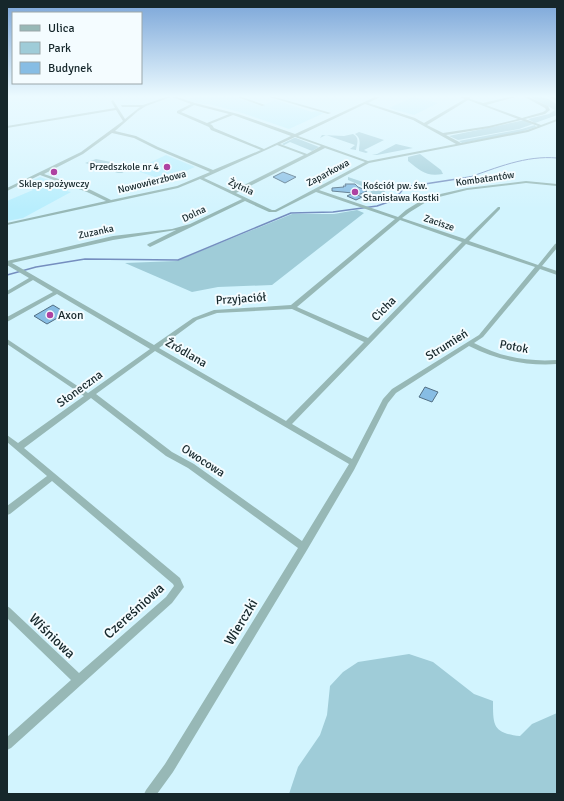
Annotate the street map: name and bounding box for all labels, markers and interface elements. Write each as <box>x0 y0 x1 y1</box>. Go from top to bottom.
legend <box>12 12 142 84</box>
text: Ulica <box>48 21 75 36</box>
text: Park <box>48 41 71 56</box>
text: Budynek <box>48 61 92 76</box>
street label: Zaparkowa <box>305 157 351 189</box>
place label: Przedszkole nr 4 <box>89 161 160 173</box>
marker: Przedszkole nr 4 <box>162 162 172 172</box>
marker: Sklep spożywczy <box>49 167 59 177</box>
street label: Nowowierzbowa <box>117 168 187 196</box>
street label: Kombatantów <box>455 169 516 189</box>
street label: Żytnia <box>226 176 256 198</box>
place label: Sklep spożywczy <box>19 178 90 190</box>
place label: Kościół pw. św. Stanisława Kostki <box>363 180 439 204</box>
marker: Kościół pw. św. Stanisława Kostki <box>350 187 360 197</box>
street label: Dolna <box>180 203 208 225</box>
street label: Zacisze <box>422 212 456 234</box>
street label: Zuzanka <box>77 222 115 242</box>
street label: Przyjaciół <box>215 290 267 308</box>
street label: Cicha <box>369 294 399 324</box>
place label: Axon <box>58 308 83 323</box>
marker: Axon <box>45 310 55 320</box>
street label: Strumień <box>423 326 471 364</box>
street label: Źródlana <box>163 335 209 371</box>
street label: Potok <box>498 337 530 357</box>
street label: Słoneczna <box>54 367 106 411</box>
street label: Owocowa <box>178 441 228 481</box>
street label: Czereśniowa <box>100 580 168 642</box>
street label: Wierczki <box>221 596 261 648</box>
street label: Wiśniowa <box>25 610 79 662</box>

